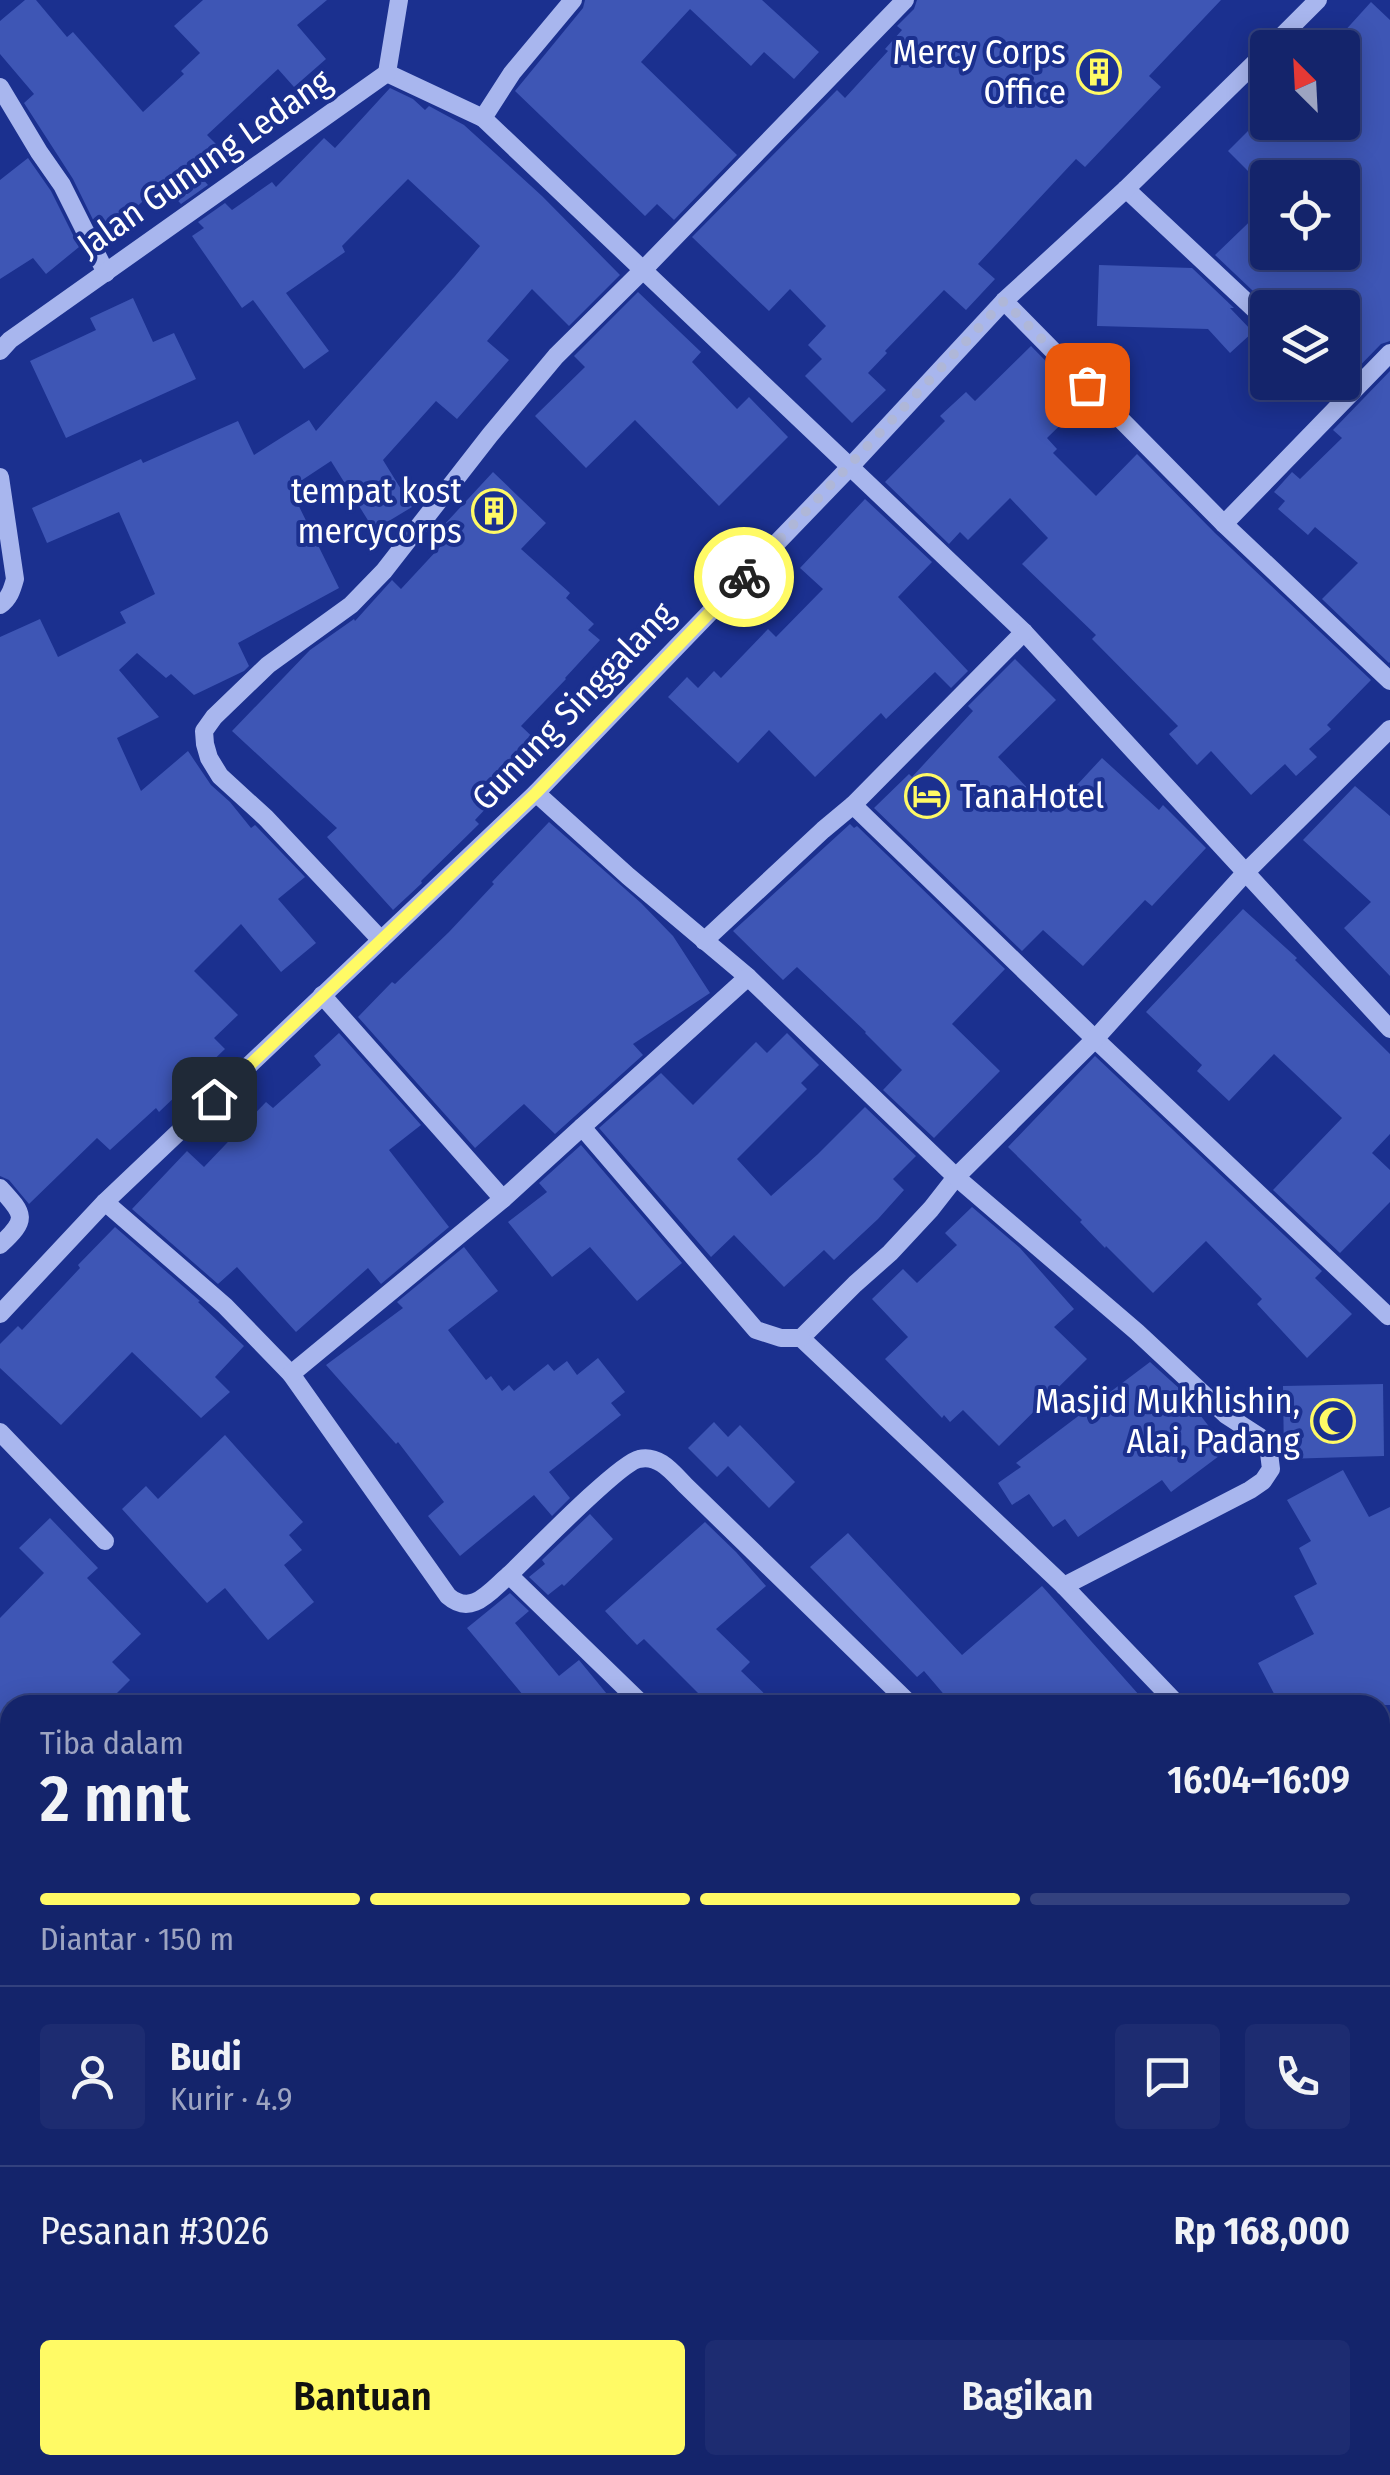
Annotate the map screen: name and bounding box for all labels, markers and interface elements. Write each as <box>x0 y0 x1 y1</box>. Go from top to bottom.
north arrow <box>1250 30 1360 140</box>
map controls <box>1250 30 1360 400</box>
place label: Mercy Corps Office <box>893 31 1066 113</box>
building icon: Mercy Corps Office <box>1076 49 1122 95</box>
street label: Jalan Gunung Ledang <box>69 59 339 266</box>
button: locate <box>1250 160 1360 270</box>
button: layers <box>1250 290 1360 400</box>
pin <box>1045 343 1130 428</box>
icon: bag <box>1060 358 1115 413</box>
place label: tempat kost mercycorps <box>291 470 463 552</box>
building icon: tempat kost mercycorps <box>471 488 517 534</box>
courier <box>694 527 794 627</box>
icon: bike <box>717 550 772 605</box>
street label: Gunung Singgalang <box>463 593 683 819</box>
hotel icon: TanaHotel <box>904 773 950 819</box>
place label: TanaHotel <box>960 775 1104 817</box>
pin <box>172 1057 257 1142</box>
icon: home <box>187 1072 242 1127</box>
place label: Masjid Mukhlishin, Alai, Padang <box>1035 1380 1301 1462</box>
mosque icon: Masjid Mukhlishin, Alai, Padang <box>1310 1398 1356 1444</box>
text: Tiba dalam <box>40 1724 184 1762</box>
text: 16:04–16:09 <box>1167 1757 1350 1803</box>
text: 2 mnt <box>40 1760 190 1838</box>
text: Diantar · 150 m <box>40 1920 234 1958</box>
button: person <box>40 2024 145 2129</box>
button: chat <box>1115 2024 1220 2129</box>
button: phone <box>1245 2024 1350 2129</box>
text: Budi <box>170 2034 242 2080</box>
text: Kurir · 4.9 <box>170 2080 293 2118</box>
text: Pesanan #3026 <box>40 2208 269 2254</box>
text: Rp 168,000 <box>1174 2208 1350 2254</box>
button: Bantuan <box>40 2340 685 2455</box>
button: Bagikan <box>705 2340 1350 2455</box>

